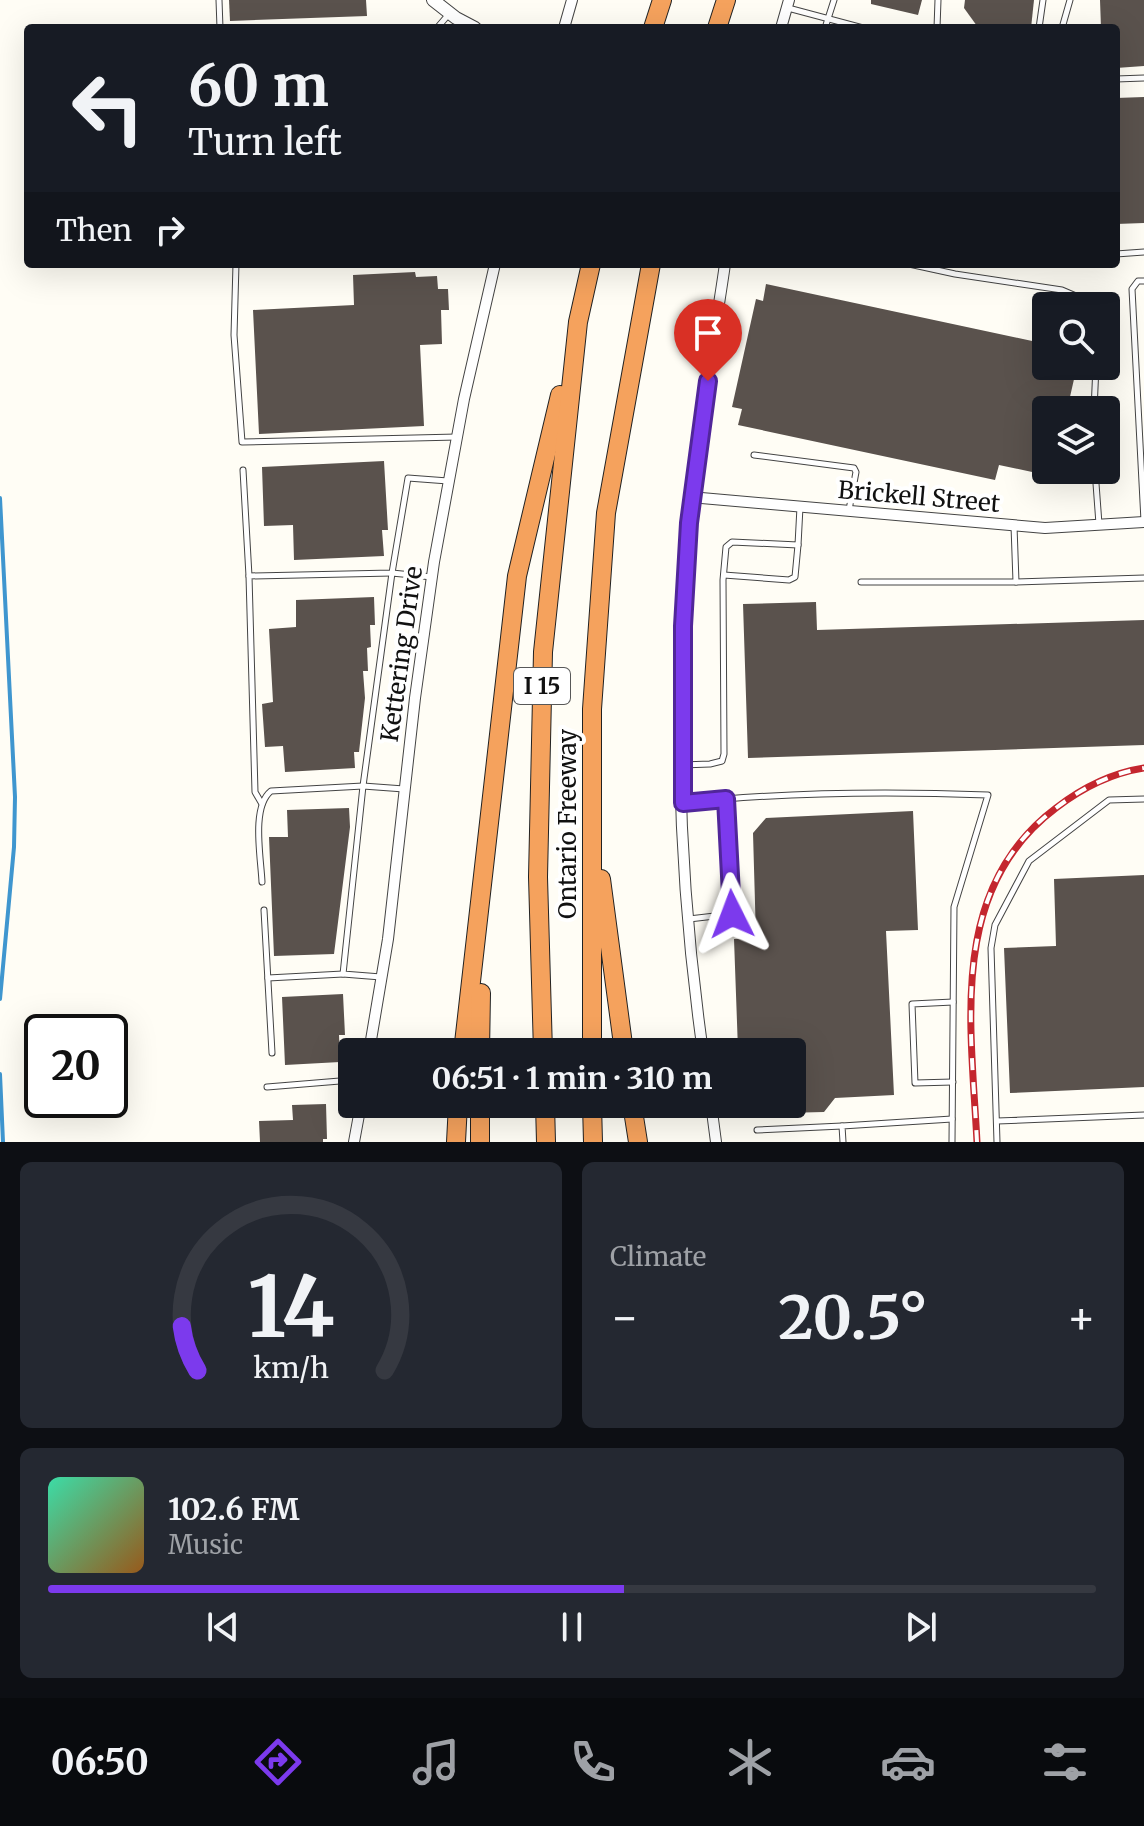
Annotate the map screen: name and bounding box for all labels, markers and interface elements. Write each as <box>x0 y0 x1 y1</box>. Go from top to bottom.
text: 60 m <box>188 51 329 121</box>
icon: left <box>56 56 160 160</box>
text: Turn left <box>188 120 342 165</box>
icon: right <box>148 208 192 252</box>
text: Then <box>56 211 132 249</box>
map controls <box>1032 292 1120 484</box>
button: search <box>1032 292 1120 380</box>
pin <box>674 299 742 381</box>
icon: arrive <box>686 311 730 355</box>
button: layers <box>1032 396 1120 484</box>
street label: Brickell Street <box>837 474 1002 519</box>
street label: Kettering Drive <box>374 564 429 744</box>
road number: I 15 <box>514 668 570 704</box>
street label: Ontario Freeway <box>552 729 583 919</box>
position arrow <box>690 872 774 956</box>
speed limit sign: 20 <box>24 1014 128 1118</box>
text: 06:51 · 1 min · 310 m <box>432 1059 712 1097</box>
text: Climate <box>610 1240 706 1273</box>
text: 14 <box>247 1255 335 1360</box>
text: 20.5° <box>778 1280 928 1355</box>
text: − <box>610 1290 639 1345</box>
text: + <box>1067 1290 1096 1345</box>
text: km/h <box>253 1350 329 1386</box>
text: 102.6 FM <box>168 1490 300 1528</box>
text: Music <box>168 1528 243 1561</box>
icon: previous <box>201 1605 245 1649</box>
icon: pause <box>550 1605 594 1649</box>
icon: next <box>899 1605 943 1649</box>
icon: directions <box>250 1734 306 1790</box>
icon: music <box>408 1734 464 1790</box>
icon: phone <box>565 1734 621 1790</box>
icon: climate <box>722 1734 778 1790</box>
icon: car <box>880 1734 936 1790</box>
icon: filters <box>1037 1734 1093 1790</box>
text: 06:50 <box>51 1740 149 1785</box>

